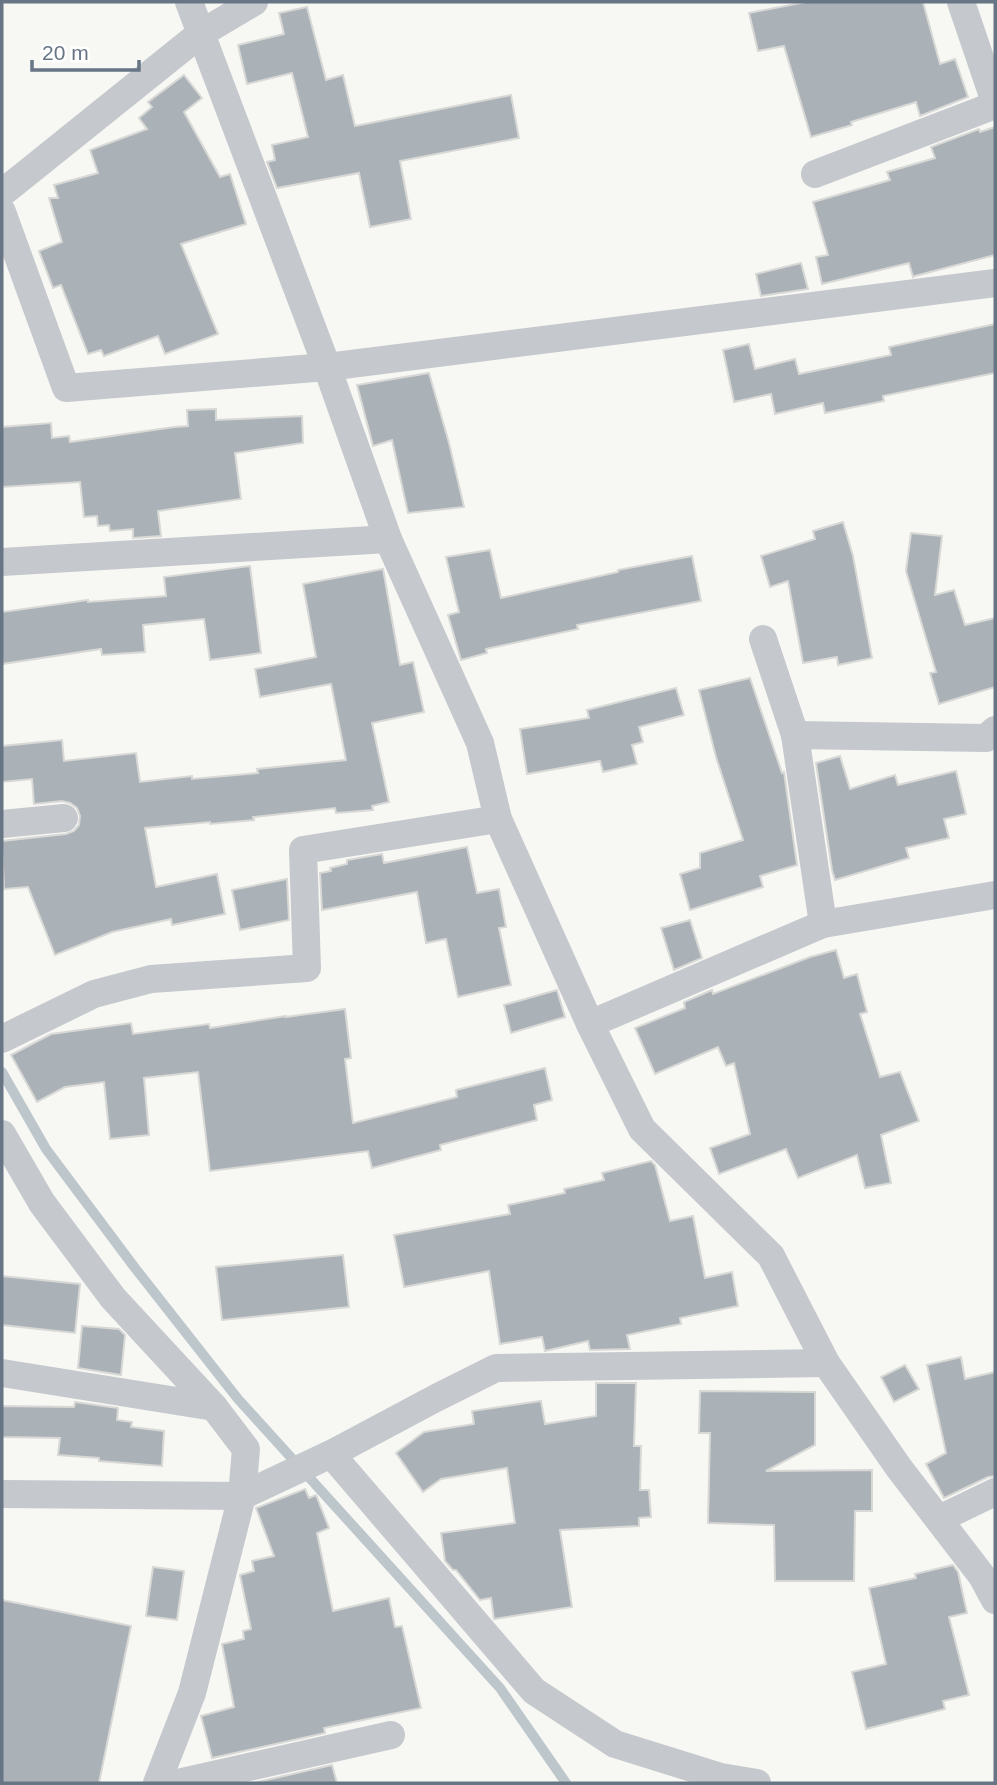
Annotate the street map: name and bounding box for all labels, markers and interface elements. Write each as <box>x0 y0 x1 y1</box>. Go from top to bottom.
scale bar <box>32 28 138 72</box>
text: 20 m <box>42 41 89 64</box>

